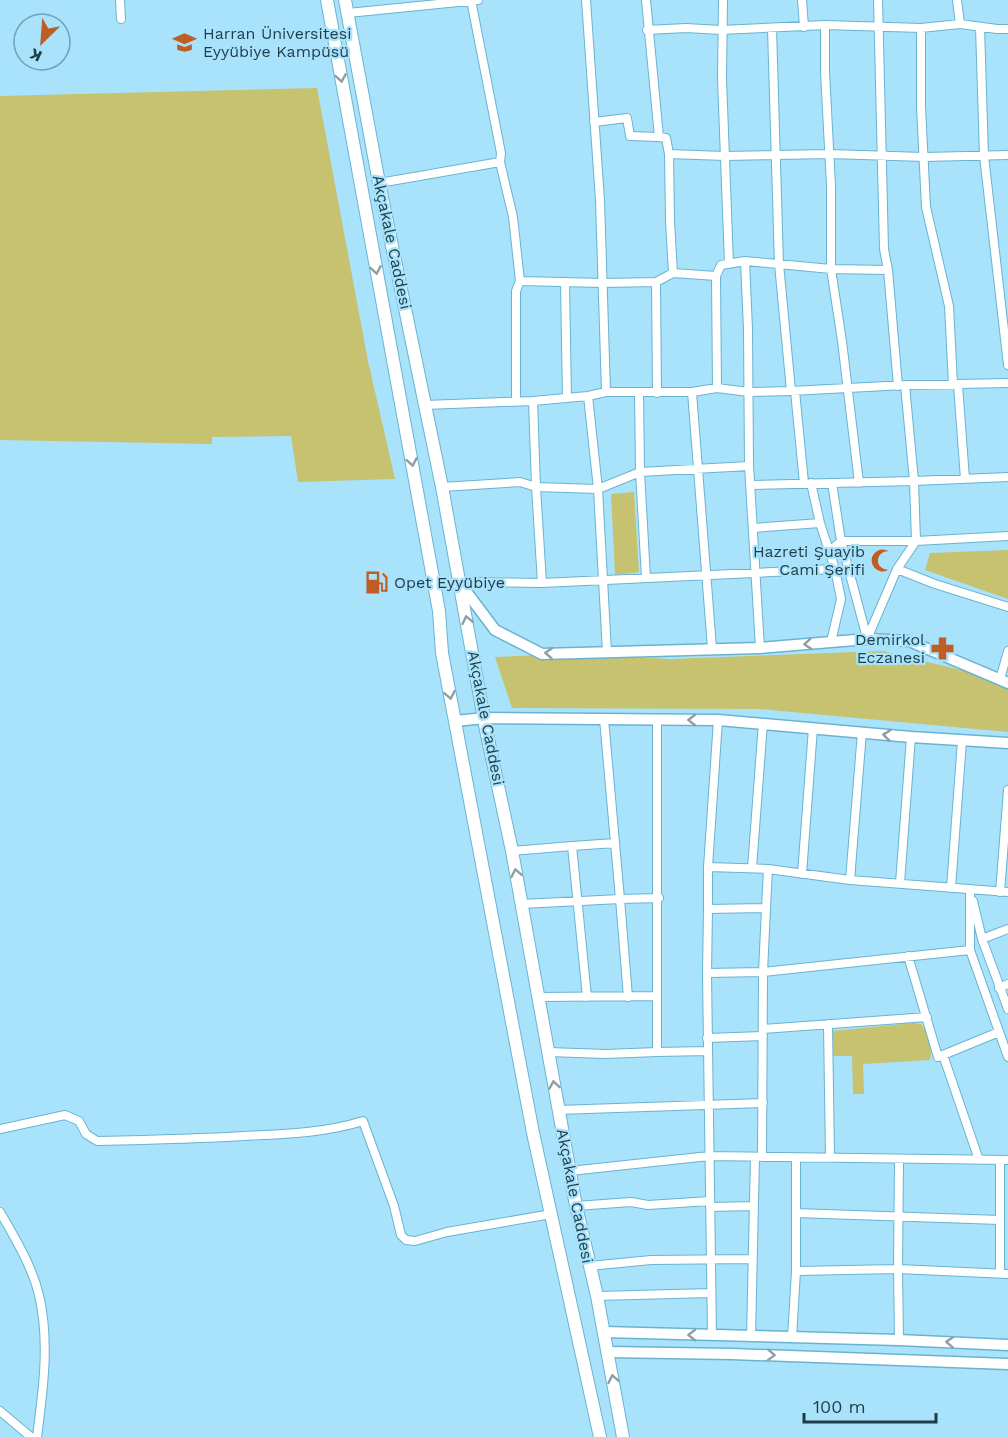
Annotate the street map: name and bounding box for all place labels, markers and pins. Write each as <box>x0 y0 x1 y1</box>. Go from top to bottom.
place label: Harran Üniversitesi Eyyübiye Kampüsü <box>203 24 351 61</box>
school or university icon: Harran Üniversitesi Eyyübiye Kampüsü <box>172 29 198 55</box>
place label: Hazreti Şuayib Cami Şerifi <box>753 542 865 579</box>
mosque icon: Hazreti Şuayib Cami Şerifi <box>870 547 896 573</box>
fuel station icon: Opet Eyyübiye <box>363 569 389 595</box>
place label: Opet Eyyübiye <box>394 573 505 592</box>
place label: Demirkol Eczanesi <box>855 630 925 667</box>
pharmacy icon: Demirkol Eczanesi <box>930 635 956 661</box>

